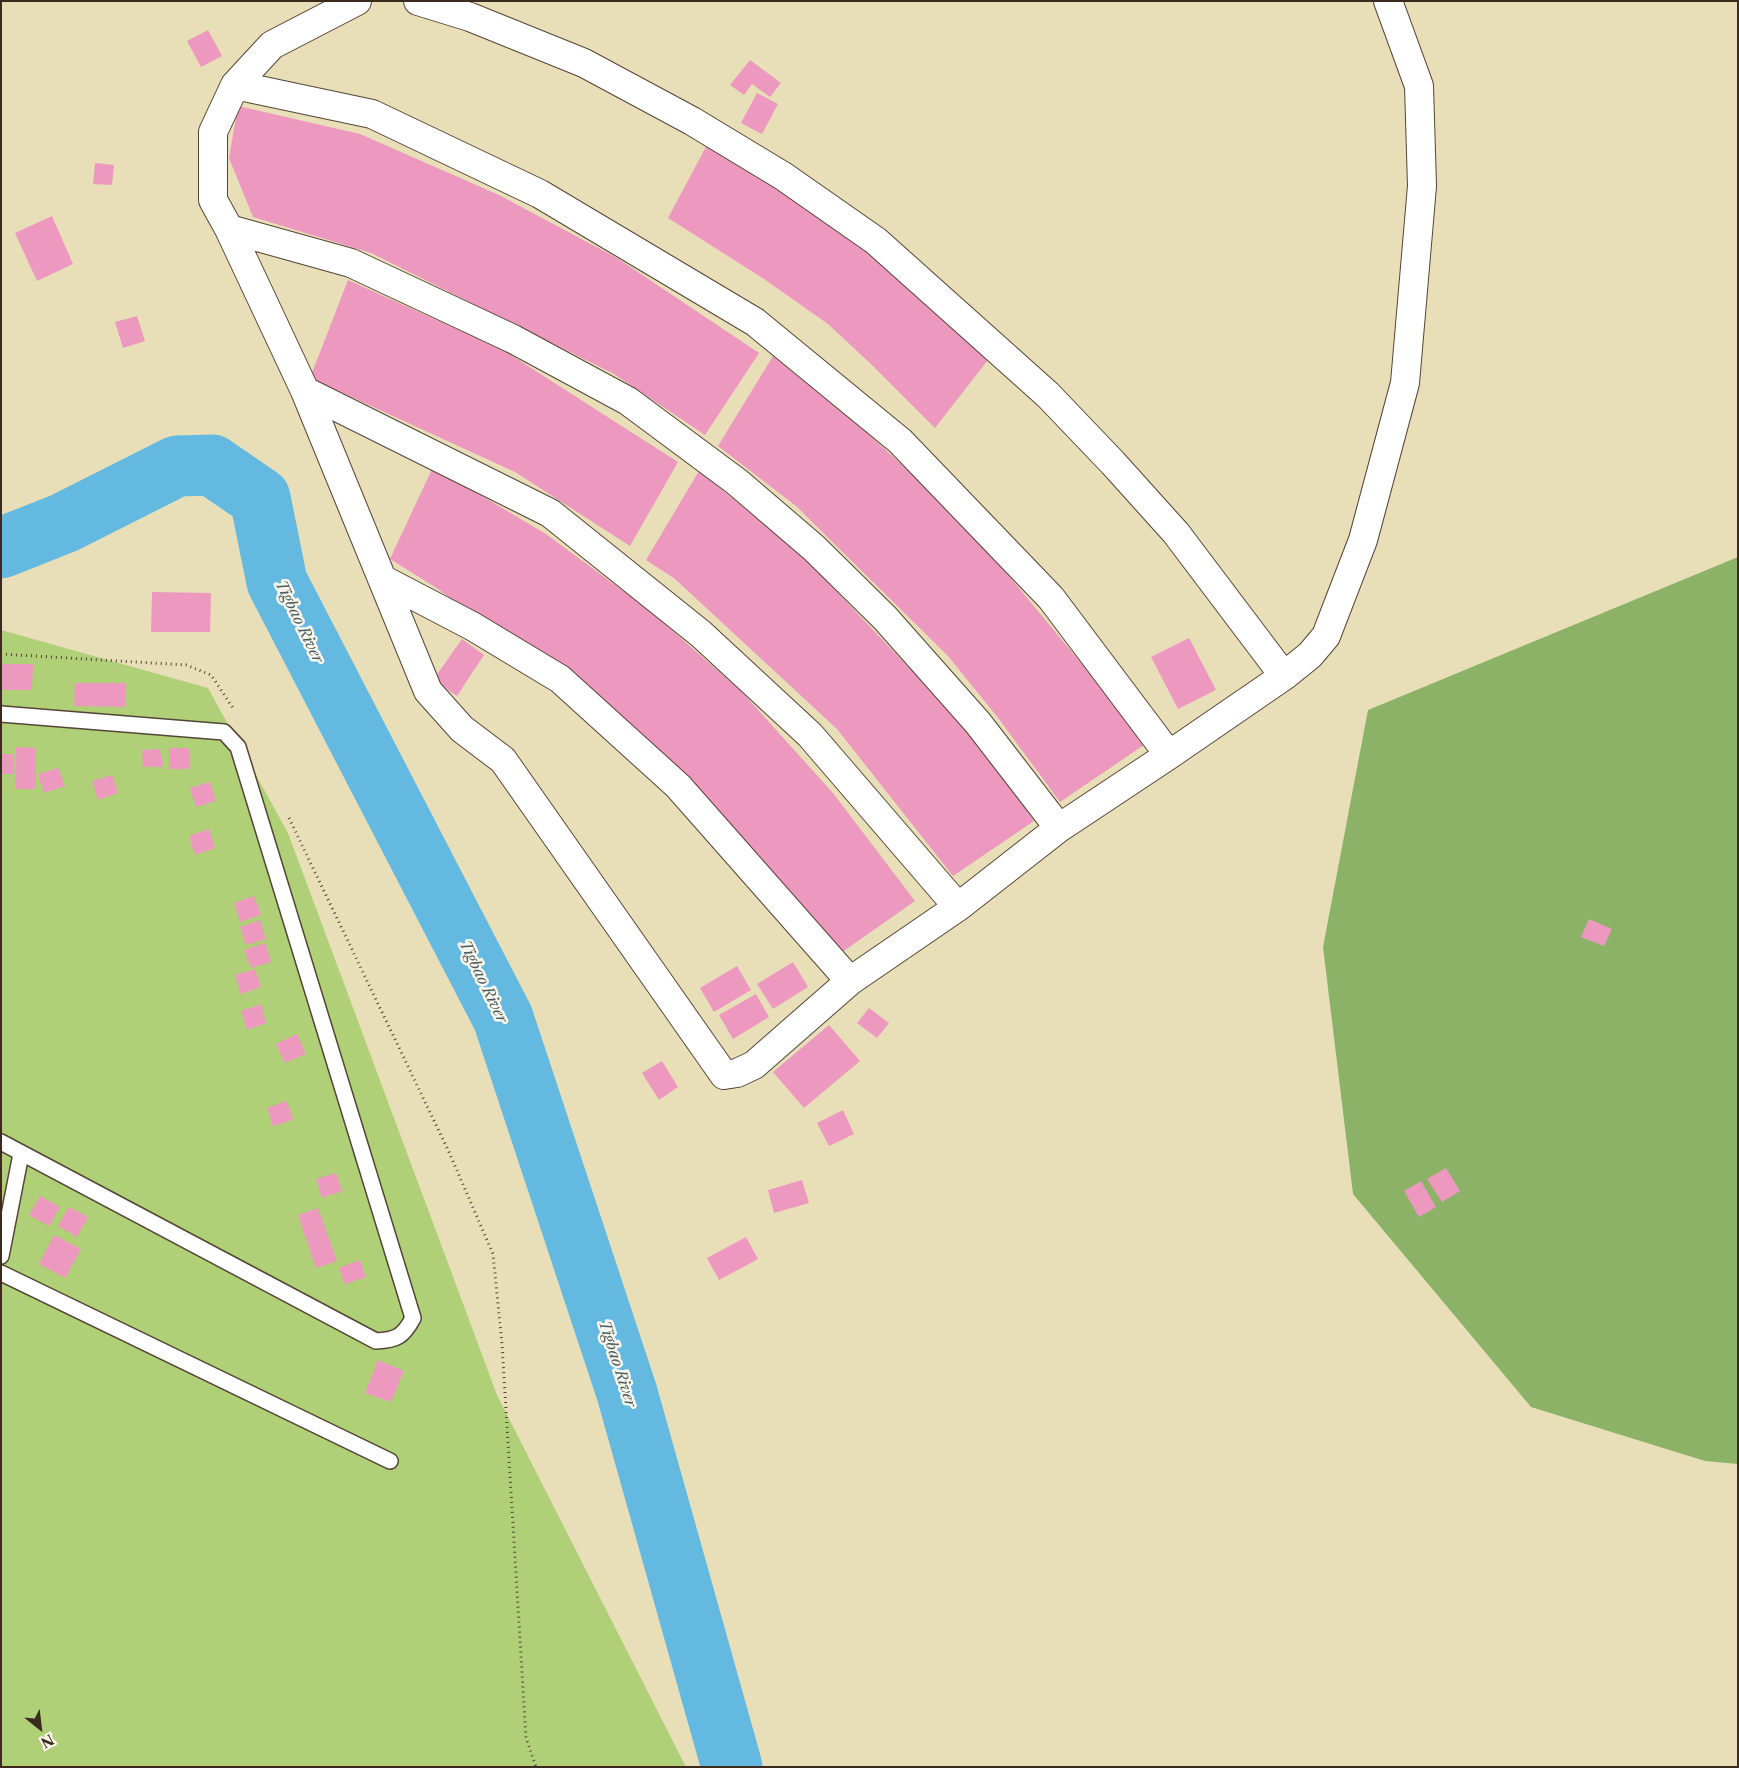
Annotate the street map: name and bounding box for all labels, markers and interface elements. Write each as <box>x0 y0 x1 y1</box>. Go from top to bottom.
water label: Tigbao River <box>271 578 327 666</box>
water label: Tigbao River <box>455 938 511 1026</box>
water label: Tigbao River <box>595 1318 639 1410</box>
north arrow <box>15 1703 65 1753</box>
text: N <box>38 1730 57 1752</box>

